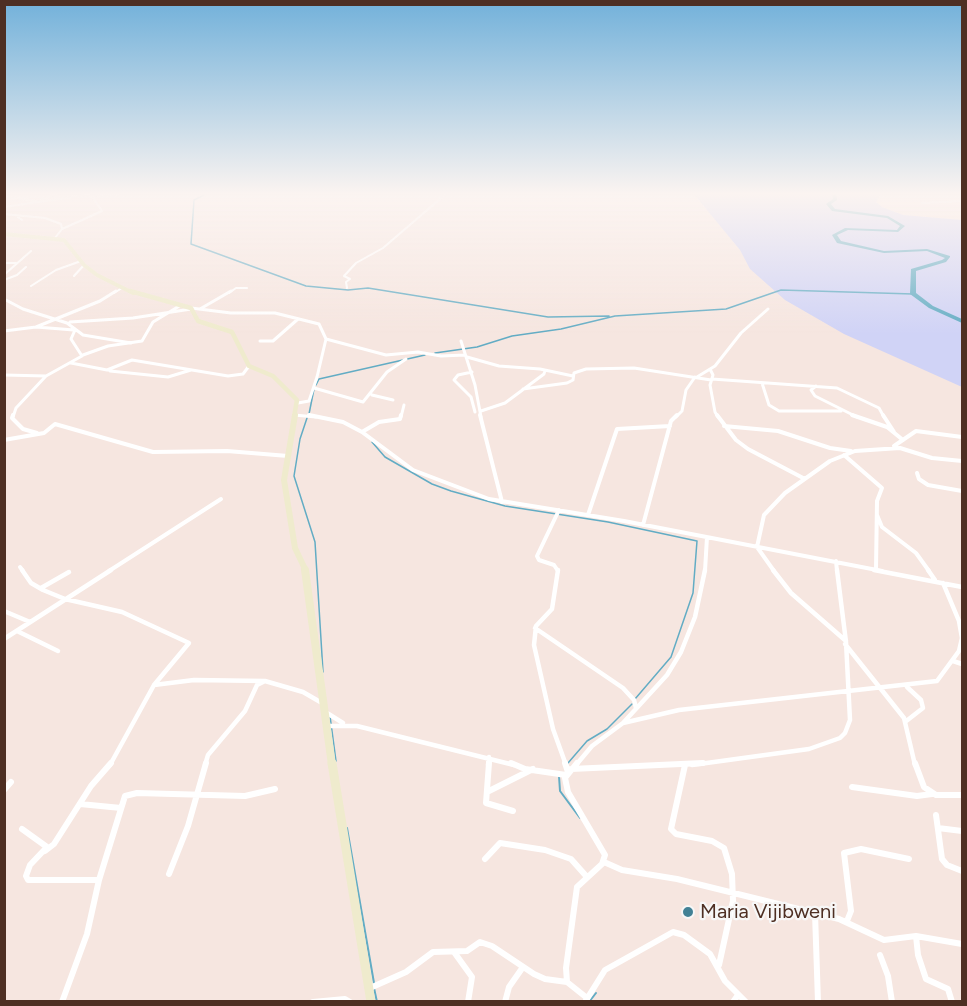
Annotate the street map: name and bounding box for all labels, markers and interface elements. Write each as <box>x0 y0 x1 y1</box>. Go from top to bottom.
place label: Maria Vijibweni <box>700 900 836 924</box>
marker: Maria Vijibweni <box>681 905 695 919</box>

